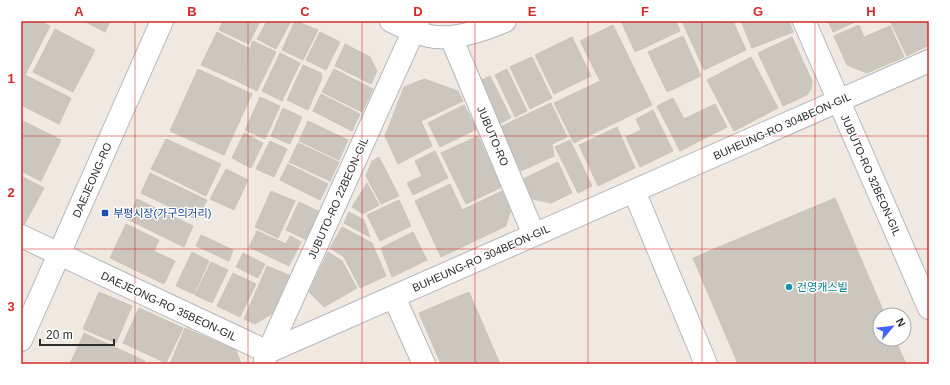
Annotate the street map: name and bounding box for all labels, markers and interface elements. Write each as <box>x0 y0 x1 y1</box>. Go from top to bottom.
text: A <box>74 4 84 19</box>
text: B <box>187 4 197 19</box>
text: C <box>300 4 310 19</box>
text: D <box>413 4 423 19</box>
text: E <box>528 4 537 19</box>
text: F <box>641 4 649 19</box>
text: G <box>753 4 763 19</box>
text: H <box>866 4 876 19</box>
text: 1 <box>7 71 15 86</box>
street label: BUHEUNG-RO 304BEON-GIL <box>711 90 853 162</box>
street label: JUBUTO-RO <box>475 104 511 168</box>
street label: JUBUTO-RO 32BEON-GIL <box>839 112 903 238</box>
street label: JUBUTO-RO 22BEON-GIL <box>306 135 370 261</box>
street label: DAEJEONG-RO <box>70 140 114 219</box>
text: 2 <box>7 185 15 200</box>
place label: 부평시장(가구의거리) <box>113 207 211 219</box>
marker: 부평시장(가구의거리) <box>100 208 110 218</box>
street label: BUHEUNG-RO 304BEON-GIL <box>410 222 552 294</box>
street label: DAEJEONG-RO 35BEON-GIL <box>99 269 239 343</box>
place label: 건영캐스빌 <box>797 281 848 293</box>
marker: 건영캐스빌 <box>784 282 794 292</box>
text: 3 <box>7 299 15 314</box>
north arrow <box>872 307 912 347</box>
text: N <box>894 316 908 329</box>
scale bar <box>40 321 114 347</box>
text: 20 m <box>46 328 73 342</box>

